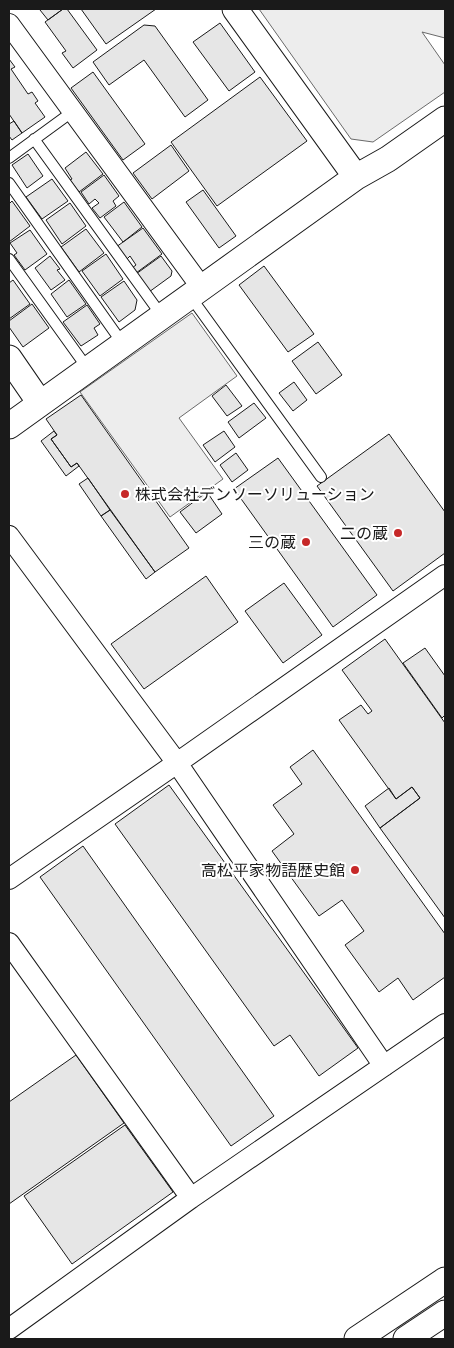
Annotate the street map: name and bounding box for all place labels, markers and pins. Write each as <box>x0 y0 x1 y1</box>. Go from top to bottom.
place label: 株式会社デンソーソリューション <box>135 485 375 504</box>
marker: 株式会社デンソーソリューション <box>119 488 131 500</box>
place label: 二の蔵 <box>340 524 388 543</box>
marker: 二の蔵 <box>392 527 404 539</box>
place label: 三の蔵 <box>248 533 296 552</box>
marker: 三の蔵 <box>300 536 312 548</box>
place label: 高松平家物語歴史館 <box>201 861 345 880</box>
marker: 高松平家物語歴史館 <box>349 864 361 876</box>

